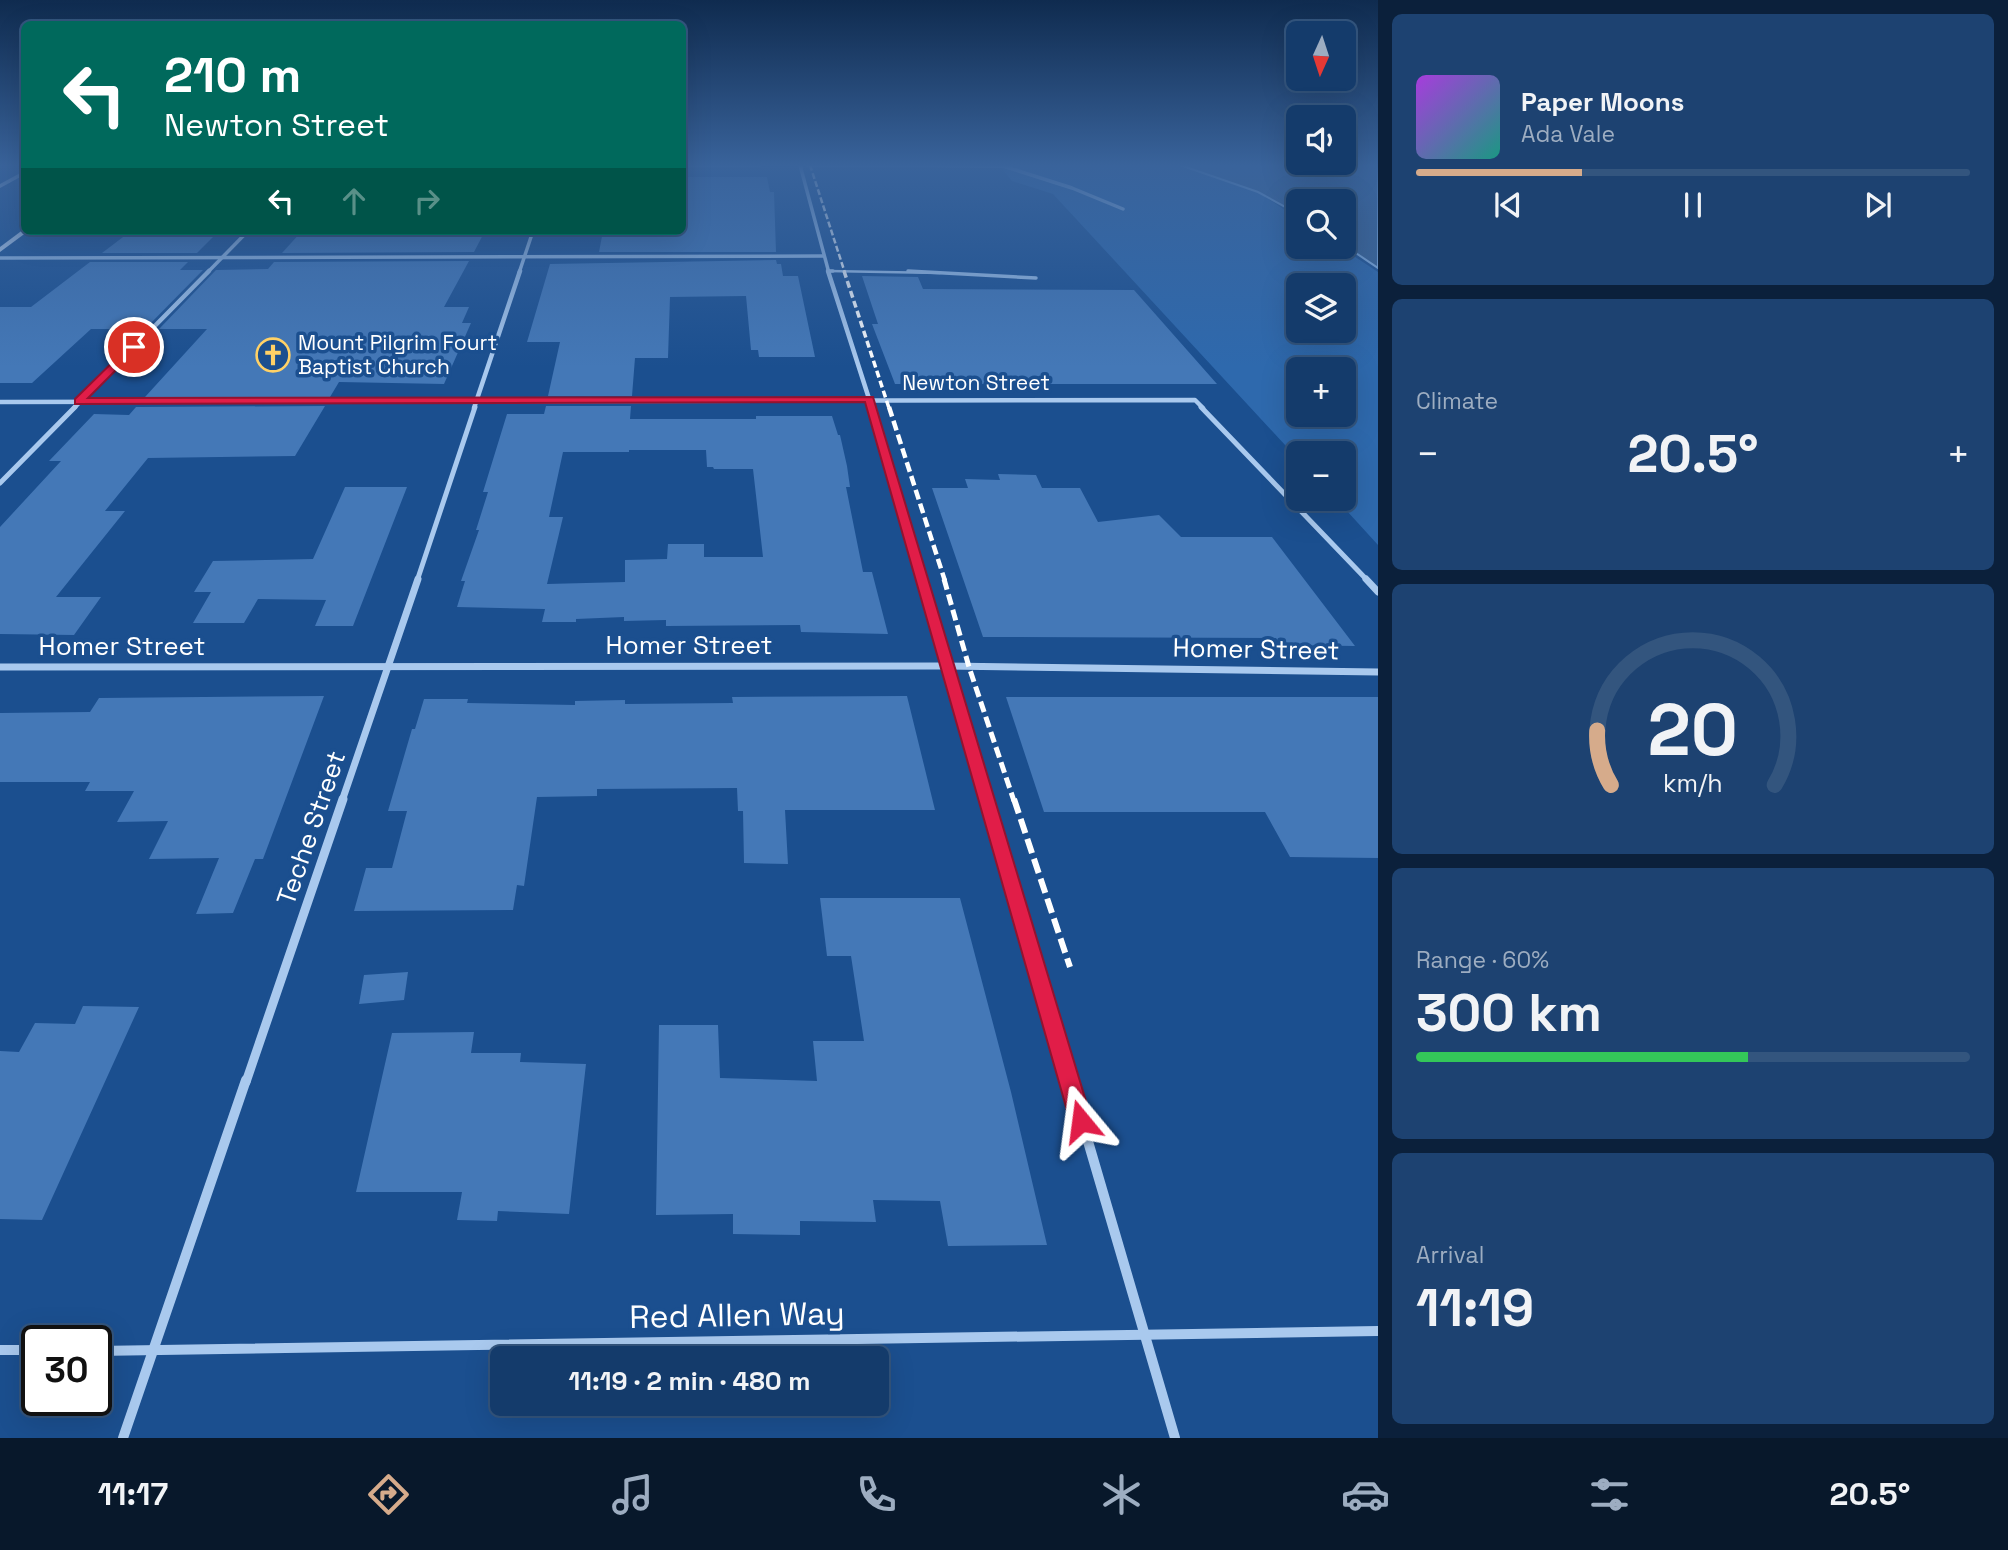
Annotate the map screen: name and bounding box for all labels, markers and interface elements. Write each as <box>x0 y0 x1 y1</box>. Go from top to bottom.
north arrow <box>1286 21 1356 91</box>
map controls <box>1286 21 1356 511</box>
text: 210 m <box>164 44 301 106</box>
icon: left <box>49 49 140 140</box>
text: Paper Moons <box>1521 85 1684 119</box>
text: Newton Street <box>164 105 389 145</box>
button: sound <box>1286 105 1356 175</box>
text: Ada Vale <box>1521 119 1615 149</box>
icon: left <box>262 182 300 220</box>
icon: ahead <box>335 182 373 220</box>
icon: right <box>408 182 446 220</box>
icon: previous <box>1489 186 1527 224</box>
icon: pause <box>1674 186 1712 224</box>
icon: next <box>1859 186 1897 224</box>
button: search <box>1286 189 1356 259</box>
button: layers <box>1286 273 1356 343</box>
pin <box>104 317 164 377</box>
icon: arrive <box>115 328 153 366</box>
place label: Mount Pilgrim Fourt Baptist Church <box>298 329 497 380</box>
church icon: Mount Pilgrim Fourt Baptist Church <box>254 336 292 374</box>
button: + <box>1286 357 1356 427</box>
street label: Newton Street <box>902 369 1050 396</box>
text: Climate <box>1416 386 1498 416</box>
text: 20.5° <box>1627 421 1759 487</box>
text: − <box>1416 430 1440 478</box>
text: + <box>1946 430 1970 478</box>
button: − <box>1286 441 1356 511</box>
street label: Homer Street <box>606 628 772 662</box>
street label: Homer Street <box>39 629 205 663</box>
street label: Homer Street <box>1172 631 1340 667</box>
text: 20 <box>1648 683 1738 776</box>
street label: Teche Street <box>269 746 353 910</box>
text: km/h <box>1663 767 1723 799</box>
text: Range · 60% <box>1416 945 1549 975</box>
text: 300 km <box>1416 980 1602 1046</box>
position arrow <box>1044 1084 1118 1158</box>
text: Arrival <box>1416 1240 1484 1270</box>
text: 11:19 <box>1416 1275 1534 1341</box>
street label: Red Allen Way <box>629 1293 845 1337</box>
speed limit sign: 30 <box>21 1325 112 1416</box>
text: 11:19 · 2 min · 480 m <box>569 1364 810 1398</box>
icon: directions <box>364 1470 413 1519</box>
icon: music <box>608 1470 657 1519</box>
icon: phone <box>852 1470 901 1519</box>
icon: climate <box>1097 1470 1146 1519</box>
icon: car <box>1341 1470 1390 1519</box>
icon: filters <box>1585 1470 1634 1519</box>
text: 11:17 <box>98 1474 168 1514</box>
text: 20.5° <box>1830 1474 1910 1514</box>

